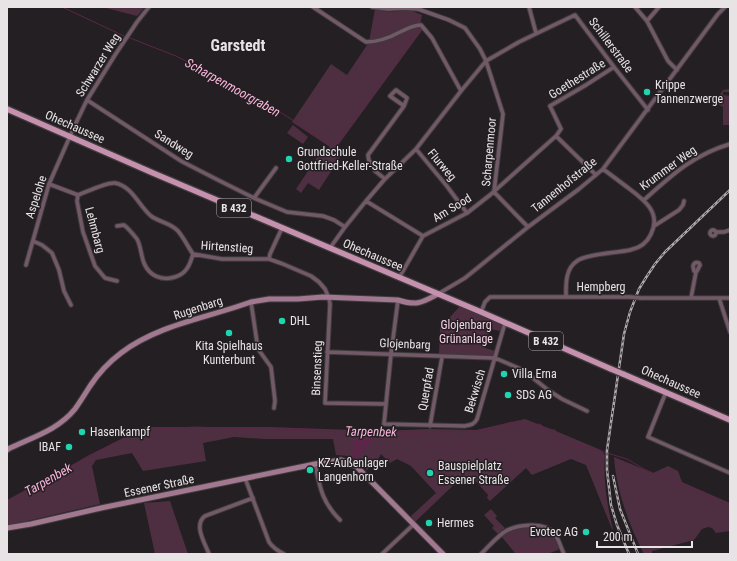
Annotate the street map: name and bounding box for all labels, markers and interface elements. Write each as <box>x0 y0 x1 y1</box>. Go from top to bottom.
street label: Schillerstraße <box>586 15 636 76</box>
street label: Schwarzer Weg <box>73 30 123 99</box>
district label: Garstedt <box>211 36 266 55</box>
water label: Scharpenmoorgraben <box>183 55 283 120</box>
street label: Goethestraße <box>546 56 608 102</box>
place label: Krippe Tannenzwerge <box>655 78 724 106</box>
marker: Krippe Tannenzwerge <box>642 87 652 97</box>
street label: Ohechaussee <box>43 108 107 147</box>
street label: Scharpenmoor <box>479 117 499 187</box>
street label: Sandweg <box>152 127 196 161</box>
street label: Krummer Weg <box>637 143 699 193</box>
place label: Grundschule Gottfried-Keller-Straße <box>297 145 403 173</box>
street label: Flurweg <box>425 146 459 184</box>
marker: Grundschule Gottfried-Keller-Straße <box>284 154 294 164</box>
street label: Tannenhofstraße <box>528 154 600 216</box>
street label: Aspelohe <box>23 173 50 220</box>
street label: Am Sood <box>430 191 474 225</box>
road number: B 432 <box>217 199 251 217</box>
street label: Lehmbarg <box>82 205 108 255</box>
street label: Ohechaussee <box>341 236 405 274</box>
street label: Hirtenstieg <box>200 238 254 256</box>
street label: Hempberg <box>576 280 626 294</box>
street label: Rugenbarg <box>172 293 224 322</box>
place label: DHL <box>290 314 310 328</box>
marker: DHL <box>277 316 287 326</box>
park label: Glojenbarg Grünanlage <box>439 318 493 346</box>
marker: Kita Spielhaus Kunterbunt <box>224 328 234 338</box>
road number: B 432 <box>529 332 563 350</box>
street label: Glojenbarg <box>379 336 431 352</box>
place label: Kita Spielhaus Kunterbunt <box>195 339 263 367</box>
street label: Binsenstieg <box>309 340 325 396</box>
street label: Ohechaussee <box>639 363 703 402</box>
street label: Querpfad <box>415 366 437 412</box>
street label: Bekwisch <box>462 367 488 415</box>
place label: Villa Erna <box>512 367 557 381</box>
marker: Villa Erna <box>499 369 509 379</box>
place label: SDS AG <box>516 388 552 402</box>
marker: SDS AG <box>503 390 513 400</box>
water label: Tarpenbek <box>345 424 397 439</box>
place label: Hasenkampf <box>90 425 150 439</box>
marker: Hasenkampf <box>77 427 87 437</box>
place label: IBAF <box>39 440 61 454</box>
marker: IBAF <box>64 442 74 452</box>
place label: KZ-Außenlager Langenhorn <box>318 456 388 484</box>
place label: Bauspielplatz Essener Straße <box>438 459 510 487</box>
water label: Tarpenbek <box>22 460 75 499</box>
marker: KZ-Außenlager Langenhorn <box>305 465 315 475</box>
marker: Bauspielplatz Essener Straße <box>425 468 435 478</box>
street label: Essener Straße <box>123 472 196 500</box>
place label: Hermes <box>437 516 474 530</box>
marker: Hermes <box>424 518 434 528</box>
scale bar <box>597 523 692 549</box>
place label: Evotec AG <box>530 525 578 539</box>
marker: Evotec AG <box>581 527 591 537</box>
text: 200 m <box>603 530 633 544</box>

